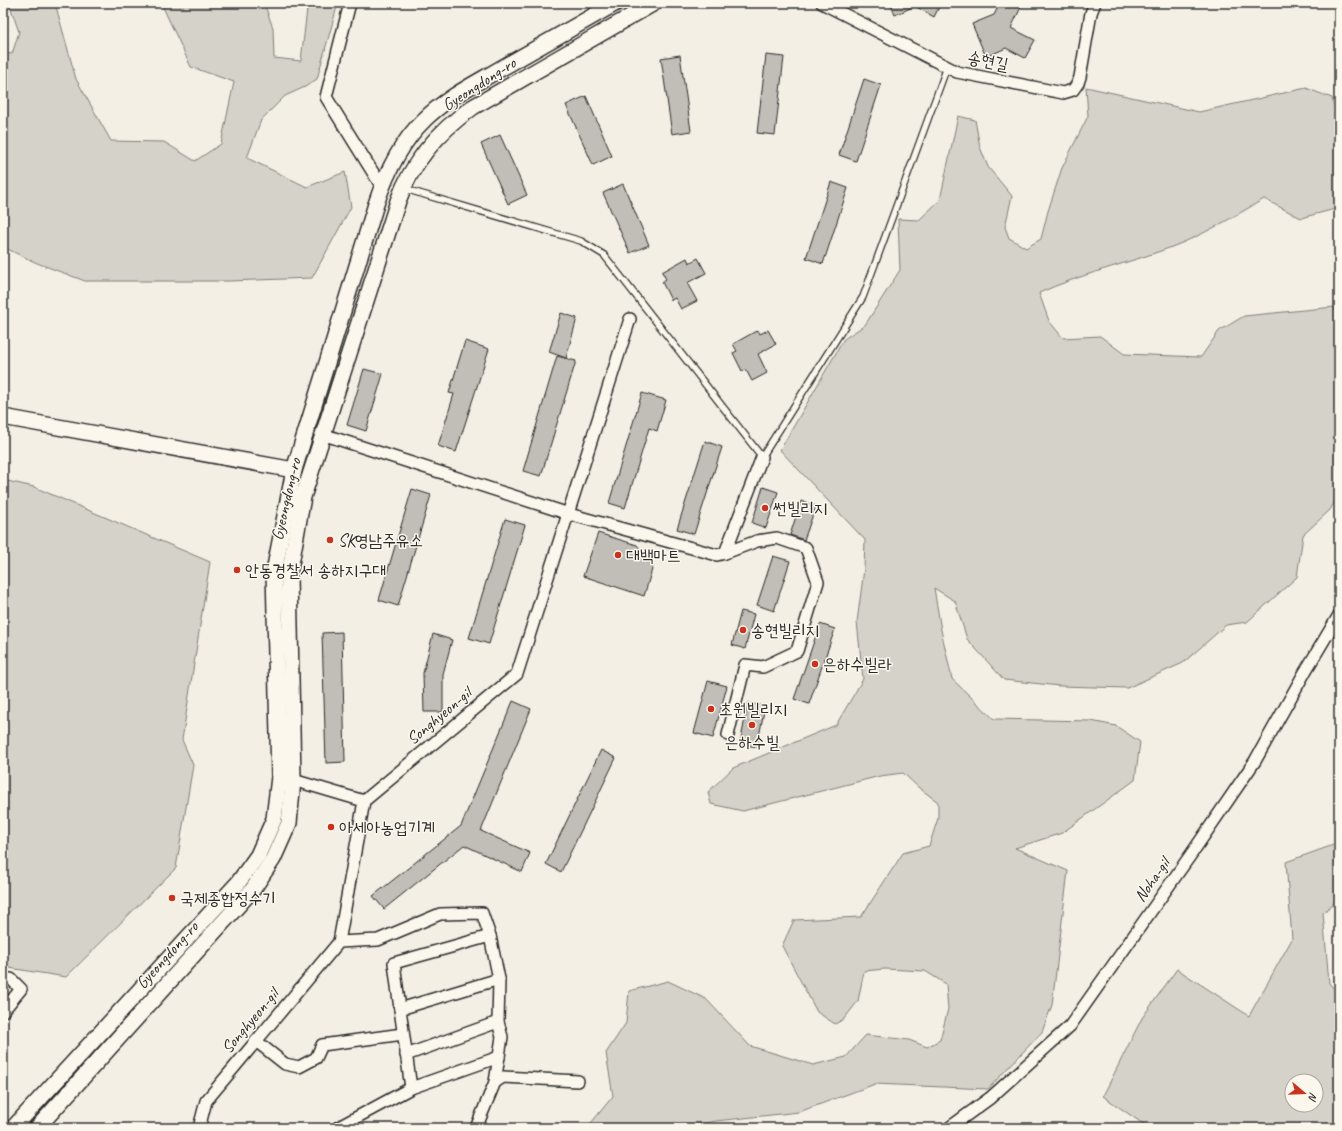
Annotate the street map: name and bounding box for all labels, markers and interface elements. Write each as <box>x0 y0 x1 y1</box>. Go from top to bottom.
street label: 송현길 <box>966 47 1010 75</box>
street label: Gyeongdong-ro <box>438 52 521 116</box>
street label: Gyeongdong-ro <box>266 455 306 542</box>
place label: 썬빌리지 <box>773 498 828 519</box>
marker: 썬빌리지 <box>760 503 770 513</box>
place label: SK영남주유소 <box>338 530 423 551</box>
marker: SK영남주유소 <box>325 535 335 545</box>
place label: 대백마트 <box>626 545 681 566</box>
marker: 대백마트 <box>613 550 623 560</box>
place label: 안동경찰서 송하지구대 <box>245 560 386 581</box>
marker: 안동경찰서 송하지구대 <box>232 565 242 575</box>
place label: 송현빌리지 <box>751 620 819 641</box>
marker: 송현빌리지 <box>738 625 748 635</box>
place label: 은하수빌라 <box>823 654 892 675</box>
marker: 은하수빌라 <box>810 659 820 669</box>
street label: Songhyeon-gil <box>402 681 478 749</box>
place label: 초원빌리지 <box>719 699 787 720</box>
marker: 초원빌리지 <box>706 704 716 714</box>
marker: 은하수빌 <box>747 720 757 730</box>
place label: 은하수빌 <box>725 732 780 753</box>
place label: 아세아농업기계 <box>339 817 435 838</box>
marker: 아세아농업기계 <box>326 822 336 832</box>
street label: Noha-gil <box>1129 851 1176 906</box>
place label: 국제종합정수기 <box>180 888 276 909</box>
marker: 국제종합정수기 <box>167 893 177 903</box>
street label: Gyeongdong-ro <box>131 916 203 993</box>
street label: Songhyeon-gil <box>217 982 285 1058</box>
north arrow <box>1284 1073 1324 1113</box>
text: N <box>1305 1091 1321 1104</box>

